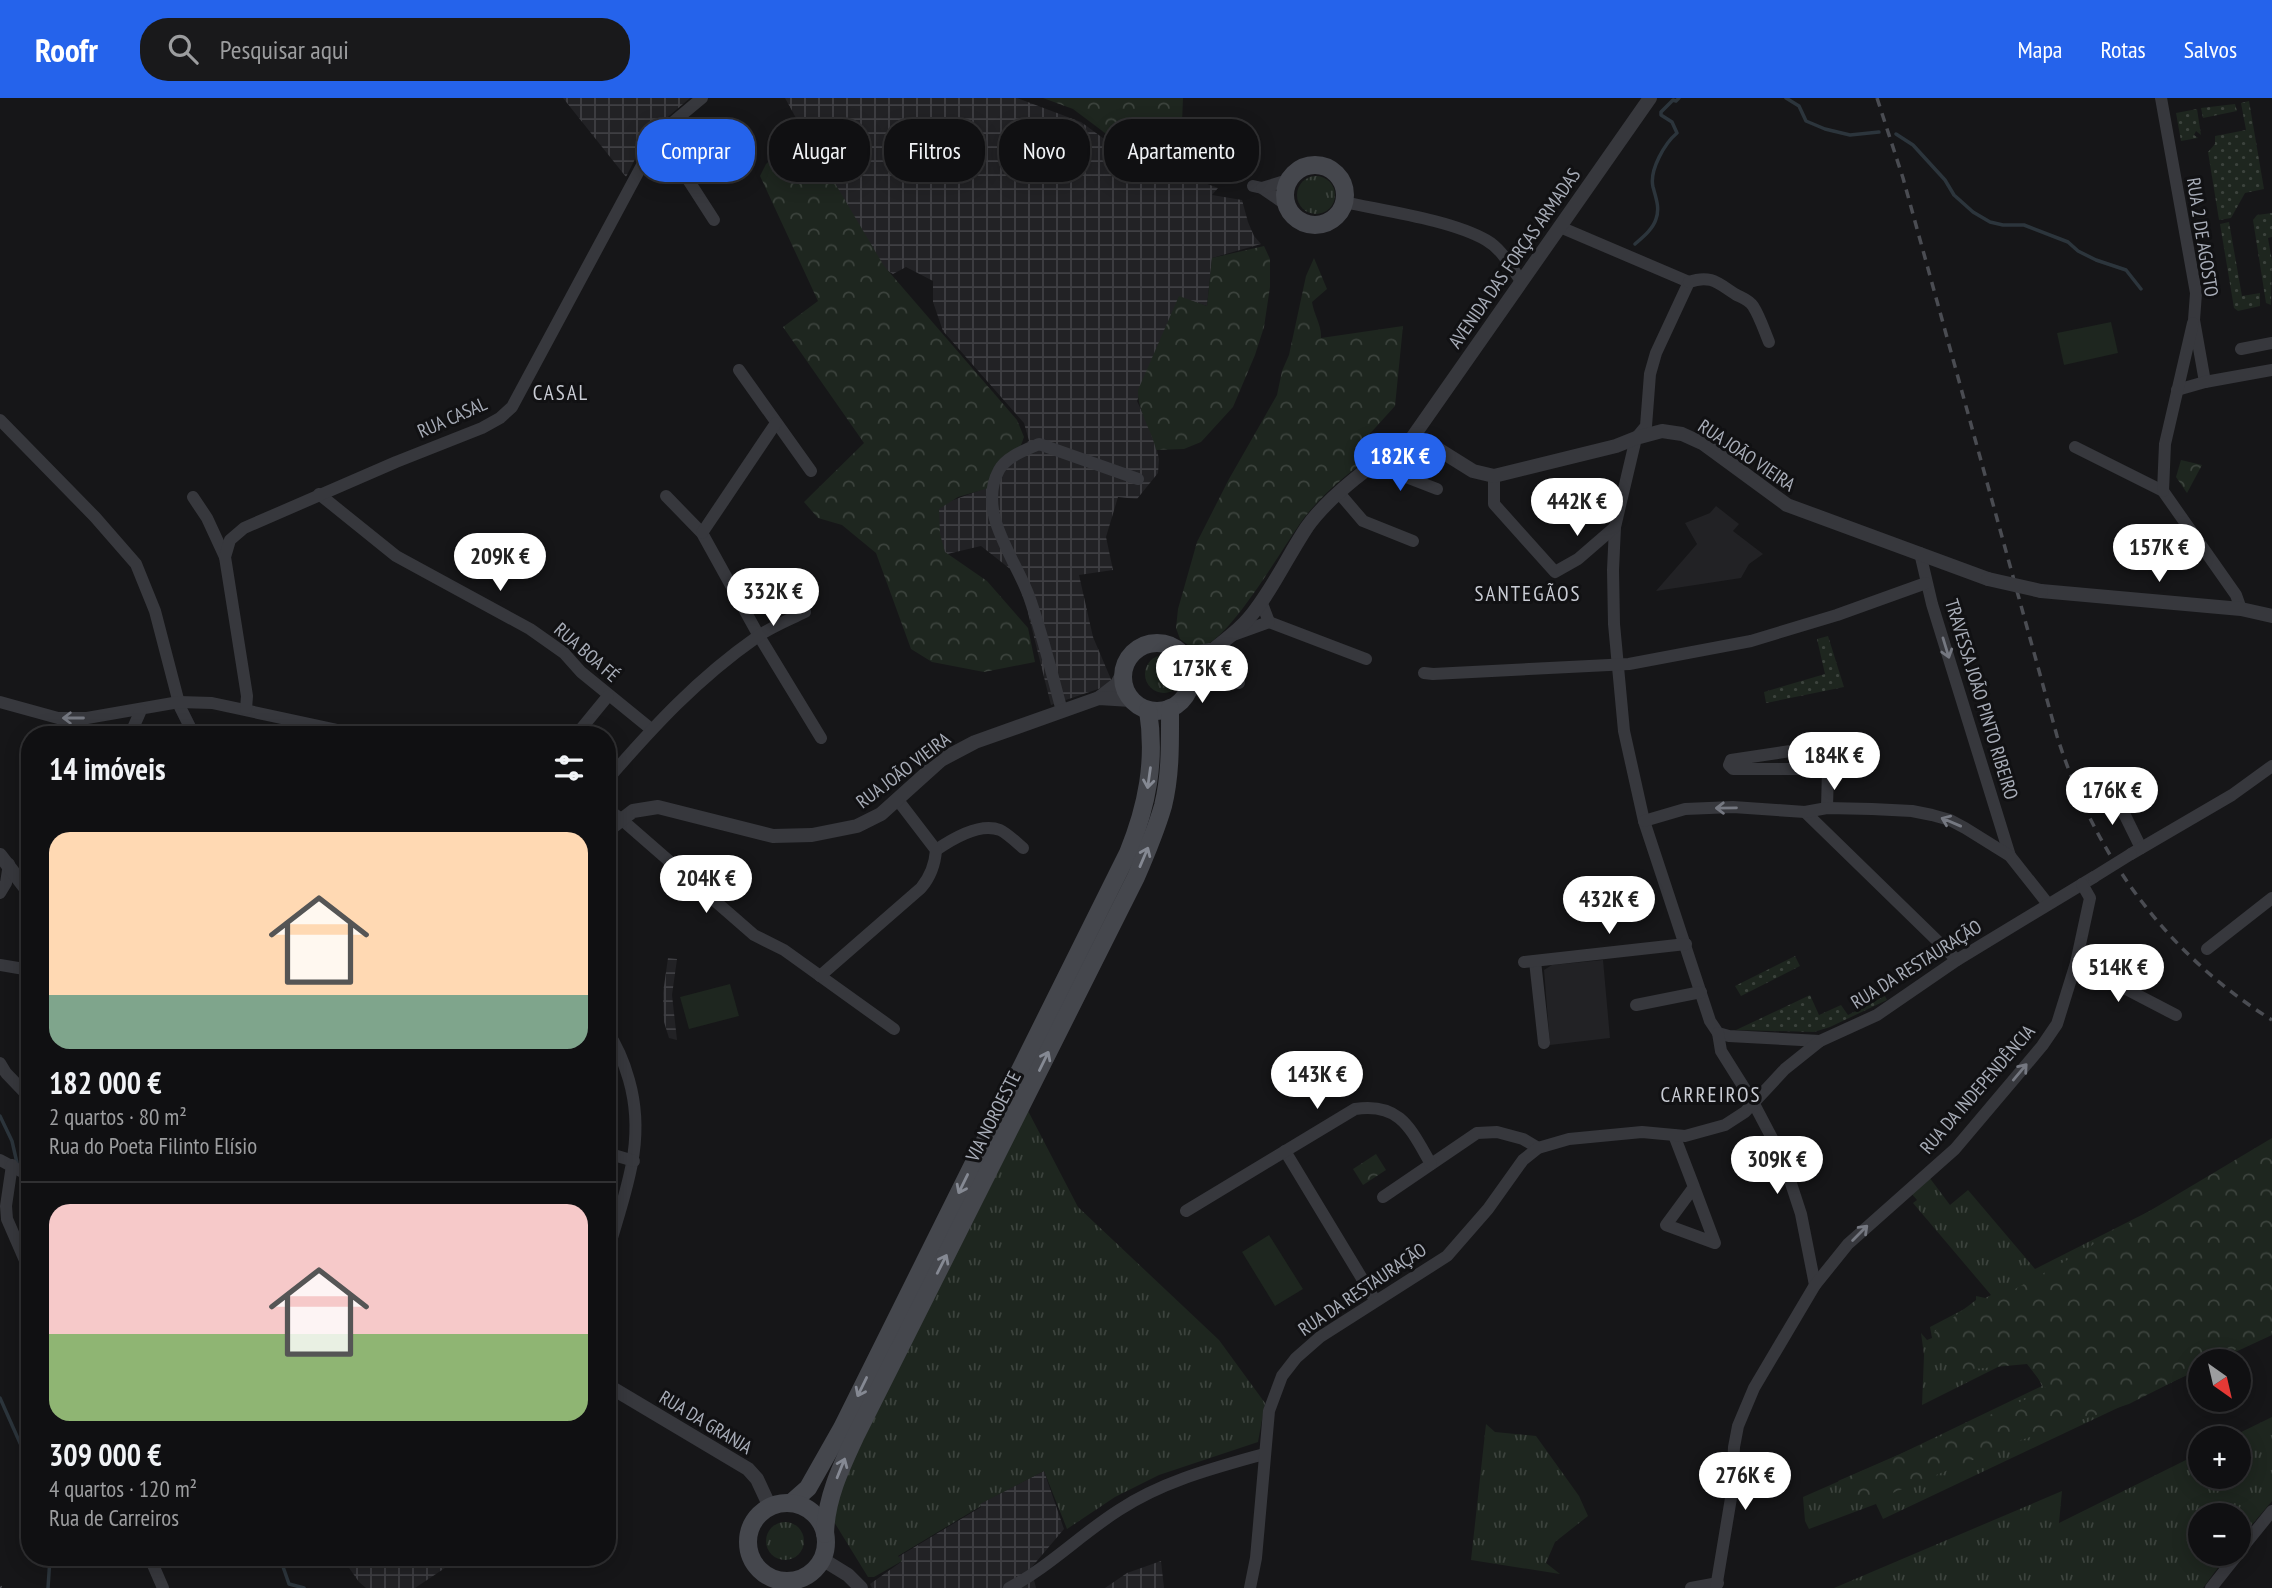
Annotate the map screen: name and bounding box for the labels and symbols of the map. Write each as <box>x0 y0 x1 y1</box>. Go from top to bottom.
street label: AVENIDA DAS FORÇAS ARMADAS <box>1443 163 1585 353</box>
street label: RUA 2 DE AGOSTO <box>2182 176 2224 298</box>
district label: CASAL <box>533 379 589 406</box>
street label: RUA CASAL <box>413 391 491 443</box>
street label: RUA JOÃO VIEIRA <box>1694 414 1800 496</box>
pin: 182K € <box>1343 434 1457 493</box>
pin: 442K € <box>1520 478 1634 538</box>
pin: 157K € <box>2102 524 2216 584</box>
pin: 209K € <box>443 533 557 593</box>
pin: 332K € <box>716 568 830 628</box>
district label: SANTEGÃOS <box>1475 580 1581 607</box>
street label: TRAVESSA JOÃO PINTO RIBEIRO <box>1940 596 2024 802</box>
street label: RUA BOA FÉ <box>549 617 625 687</box>
one-way arrow <box>1940 637 1953 659</box>
pin: 173K € <box>1145 646 1259 705</box>
one-way arrow <box>62 711 85 725</box>
street label: RUA JOÃO VIEIRA <box>851 727 955 813</box>
pin: 184K € <box>1777 732 1891 792</box>
one-way arrow <box>1143 766 1156 789</box>
pin: 176K € <box>2055 768 2169 827</box>
one-way arrow <box>1715 801 1738 814</box>
one-way arrow <box>1941 815 1963 828</box>
one-way arrow <box>1138 847 1151 868</box>
pin: 204K € <box>649 856 763 915</box>
pin: 432K € <box>1552 876 1666 936</box>
street label: RUA DA RESTAURAÇÃO <box>1846 914 1986 1014</box>
pin: 514K € <box>2061 944 2175 1004</box>
street label: RUA DA INDEPENDÊNCIA <box>1914 1019 2040 1159</box>
one-way arrow <box>1038 1051 1051 1072</box>
pin: 143K € <box>1260 1052 1374 1111</box>
one-way arrow <box>2012 1064 2028 1082</box>
street label: VIA NOROESTE <box>960 1067 1026 1166</box>
district label: CARREIROS <box>1660 1081 1762 1108</box>
pin: 309K € <box>1720 1136 1834 1196</box>
one-way arrow <box>956 1173 970 1194</box>
one-way arrow <box>1851 1225 1868 1242</box>
street label: RUA DA RESTAURAÇÃO <box>1293 1237 1431 1341</box>
one-way arrow <box>935 1254 949 1275</box>
north arrow <box>2188 1349 2250 1412</box>
one-way arrow <box>855 1376 869 1397</box>
street label: RUA DA GRANJA <box>655 1385 757 1459</box>
pin: 276K € <box>1688 1452 1802 1512</box>
one-way arrow <box>835 1458 848 1480</box>

